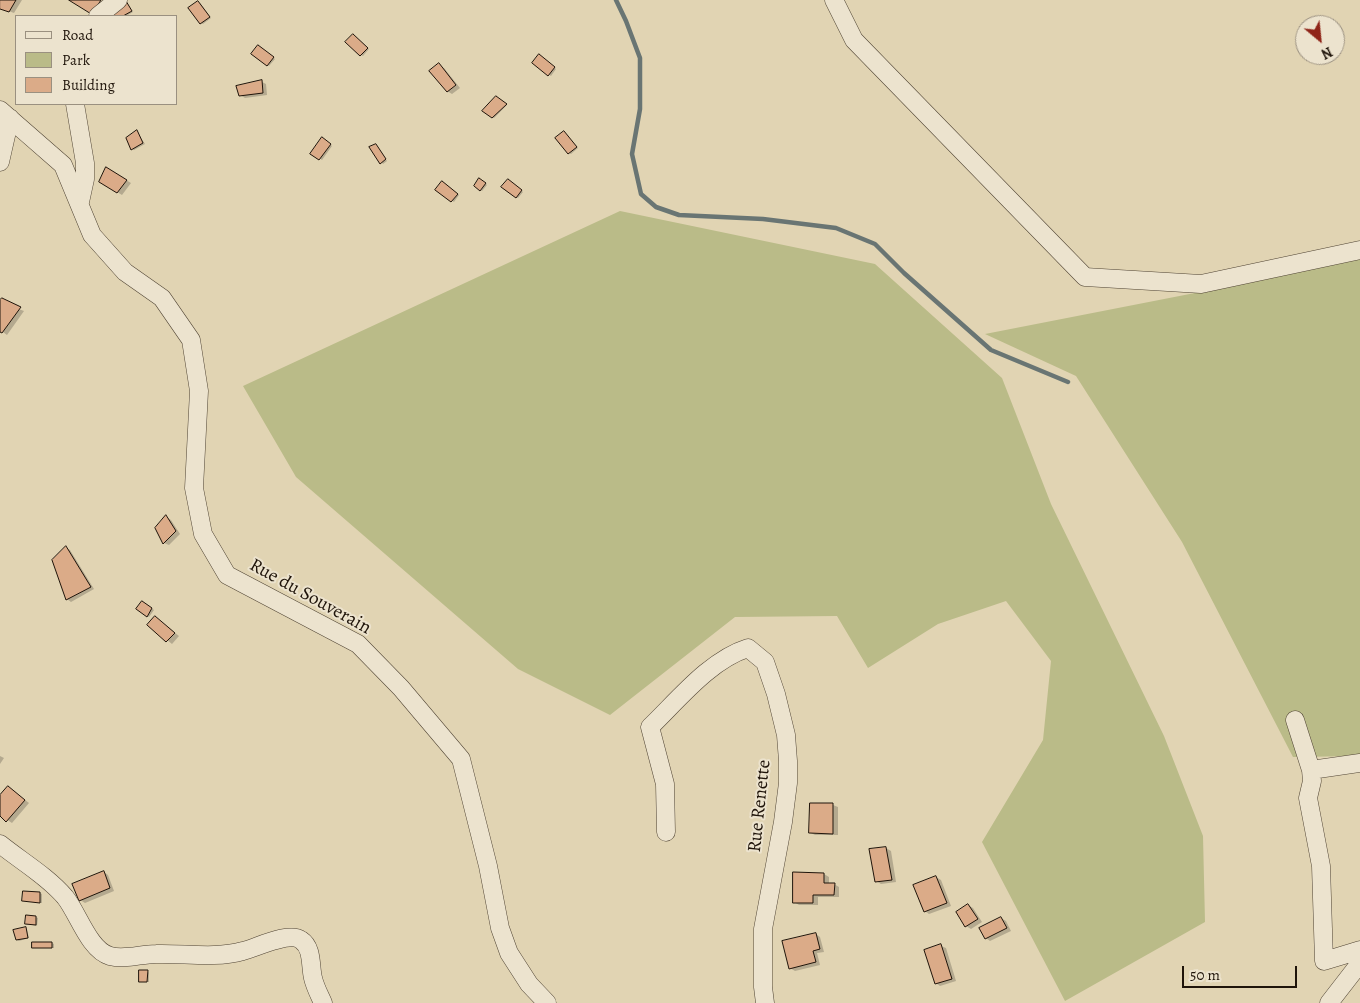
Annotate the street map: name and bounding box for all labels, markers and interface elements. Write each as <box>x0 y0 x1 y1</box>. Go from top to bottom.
legend <box>15 15 178 105</box>
north arrow <box>1295 15 1345 65</box>
text: Road <box>62 25 93 45</box>
text: N <box>1318 42 1336 64</box>
text: Park <box>62 50 90 70</box>
text: Building <box>62 75 115 95</box>
street label: Rue du Souverain <box>245 554 375 640</box>
street label: Rue Renette <box>744 759 776 853</box>
scale bar <box>1185 956 1300 988</box>
text: 50 m <box>1190 965 1220 985</box>

